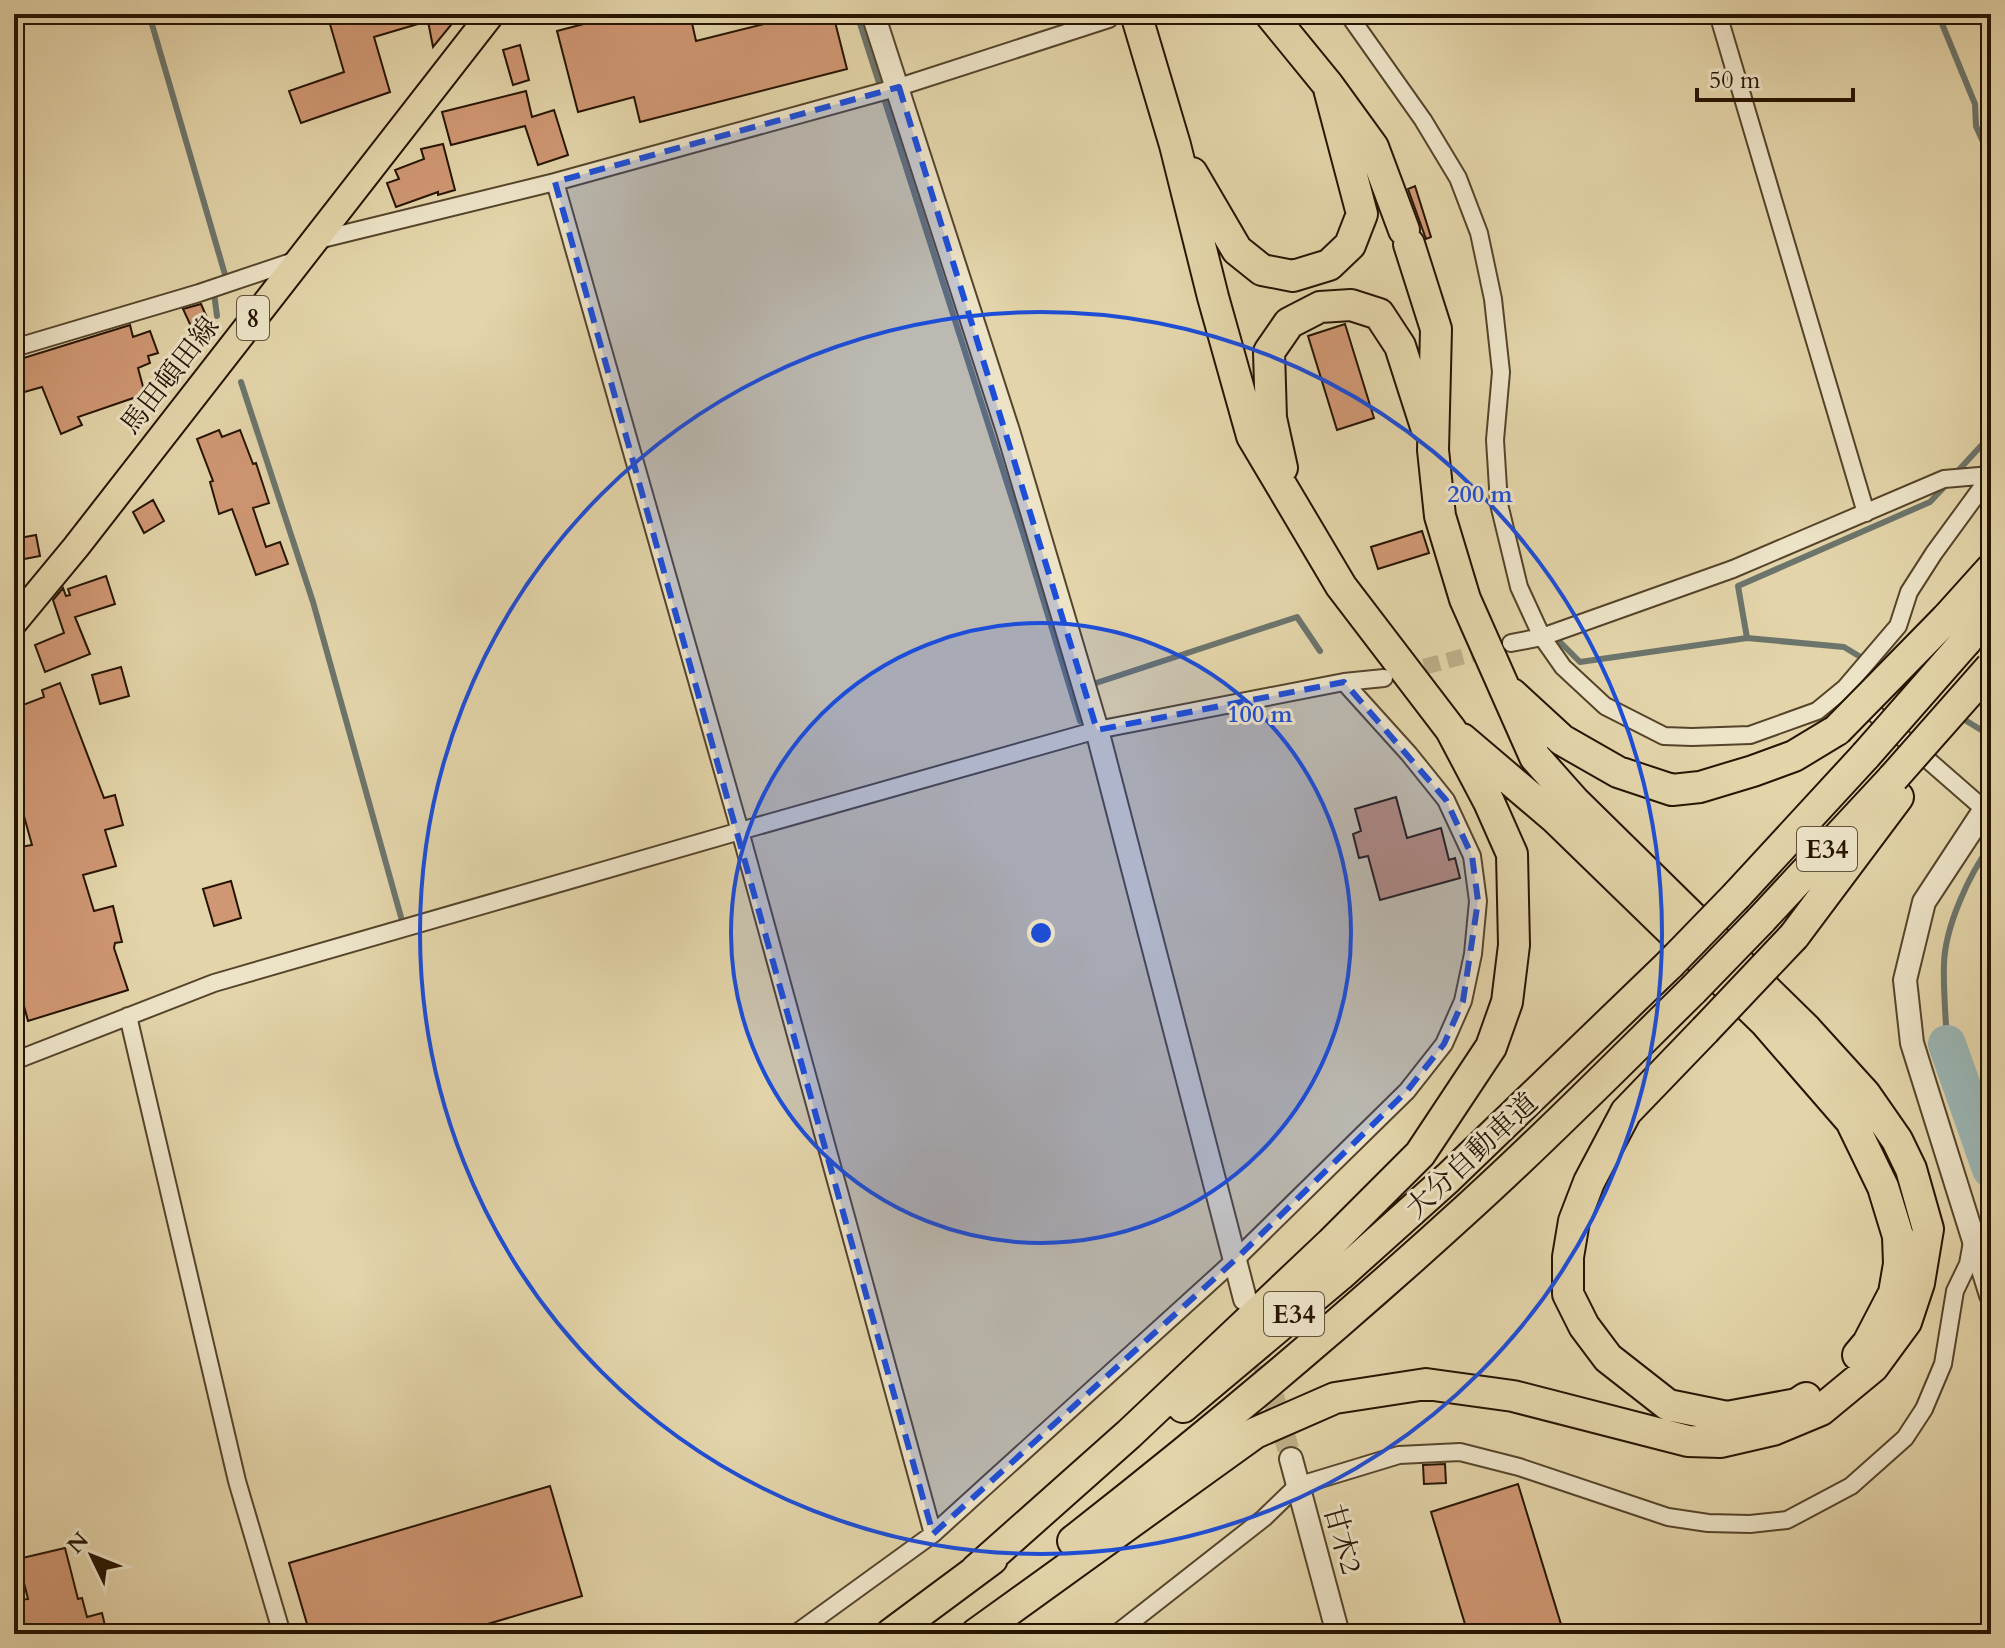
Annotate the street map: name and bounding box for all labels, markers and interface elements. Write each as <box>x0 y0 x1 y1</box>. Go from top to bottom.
scale bar <box>1697 52 1853 102</box>
text: 50 m <box>1709 64 1761 97</box>
road number: 8 <box>237 296 269 340</box>
street label: 馬田頓田線 <box>112 309 228 442</box>
text: 200 m <box>1447 478 1514 511</box>
text: 100 m <box>1227 698 1294 731</box>
road number: E34 <box>1797 827 1857 871</box>
centre of rings <box>1027 919 1055 947</box>
street label: 大分自動車道 <box>1397 1085 1546 1227</box>
road number: E34 <box>1264 1292 1324 1336</box>
street label: 甘木2 <box>1314 1500 1370 1578</box>
north arrow <box>52 1516 132 1596</box>
text: N <box>61 1526 96 1560</box>

